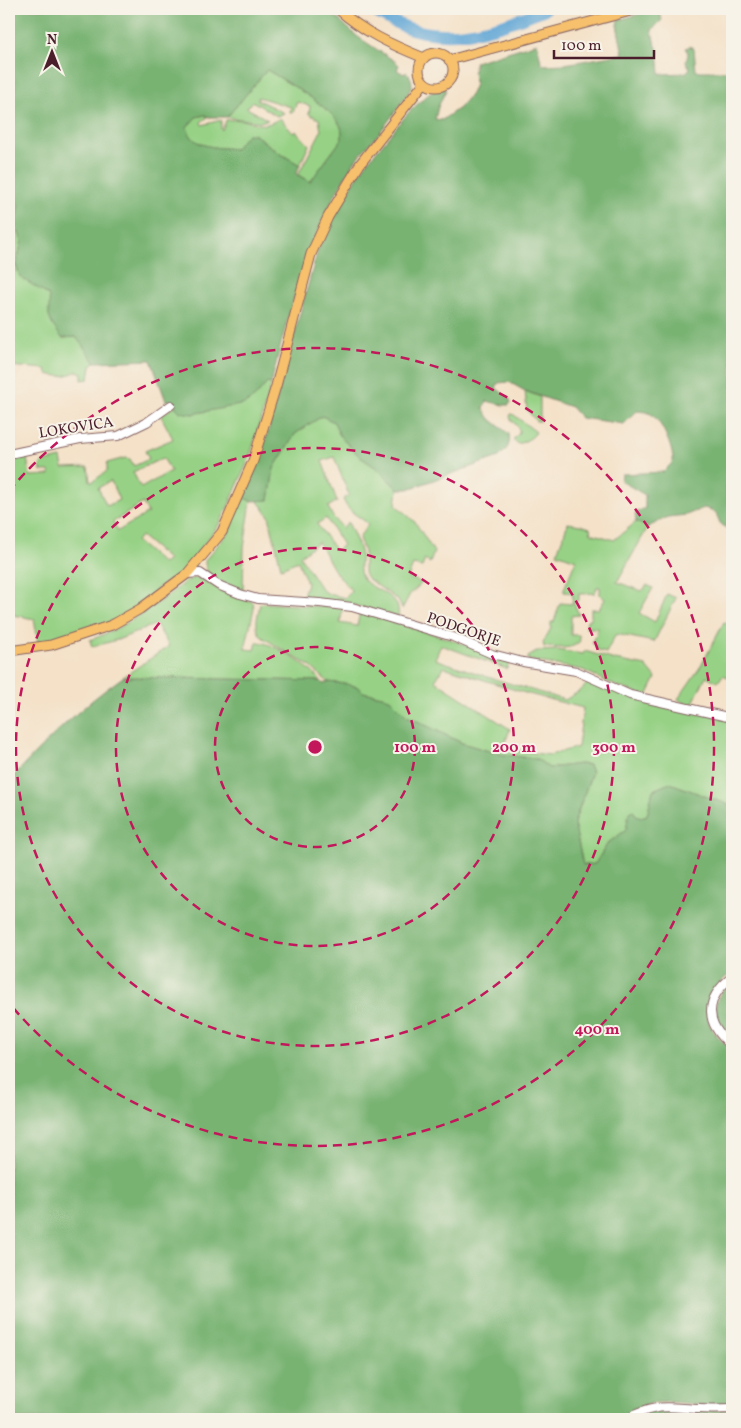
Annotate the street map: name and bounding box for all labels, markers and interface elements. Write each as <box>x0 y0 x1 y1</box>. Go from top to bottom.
north arrow <box>28 28 78 78</box>
scale bar <box>554 28 654 60</box>
text: N <box>47 31 57 50</box>
text: 100 m <box>561 36 601 57</box>
street label: LOKOVICA <box>37 412 116 445</box>
street label: PODGORJE <box>424 608 503 653</box>
centre of rings <box>306 738 324 756</box>
text: 100 m <box>394 738 437 759</box>
text: 200 m <box>492 738 536 759</box>
text: 300 m <box>592 738 636 759</box>
text: 400 m <box>575 1020 620 1041</box>

